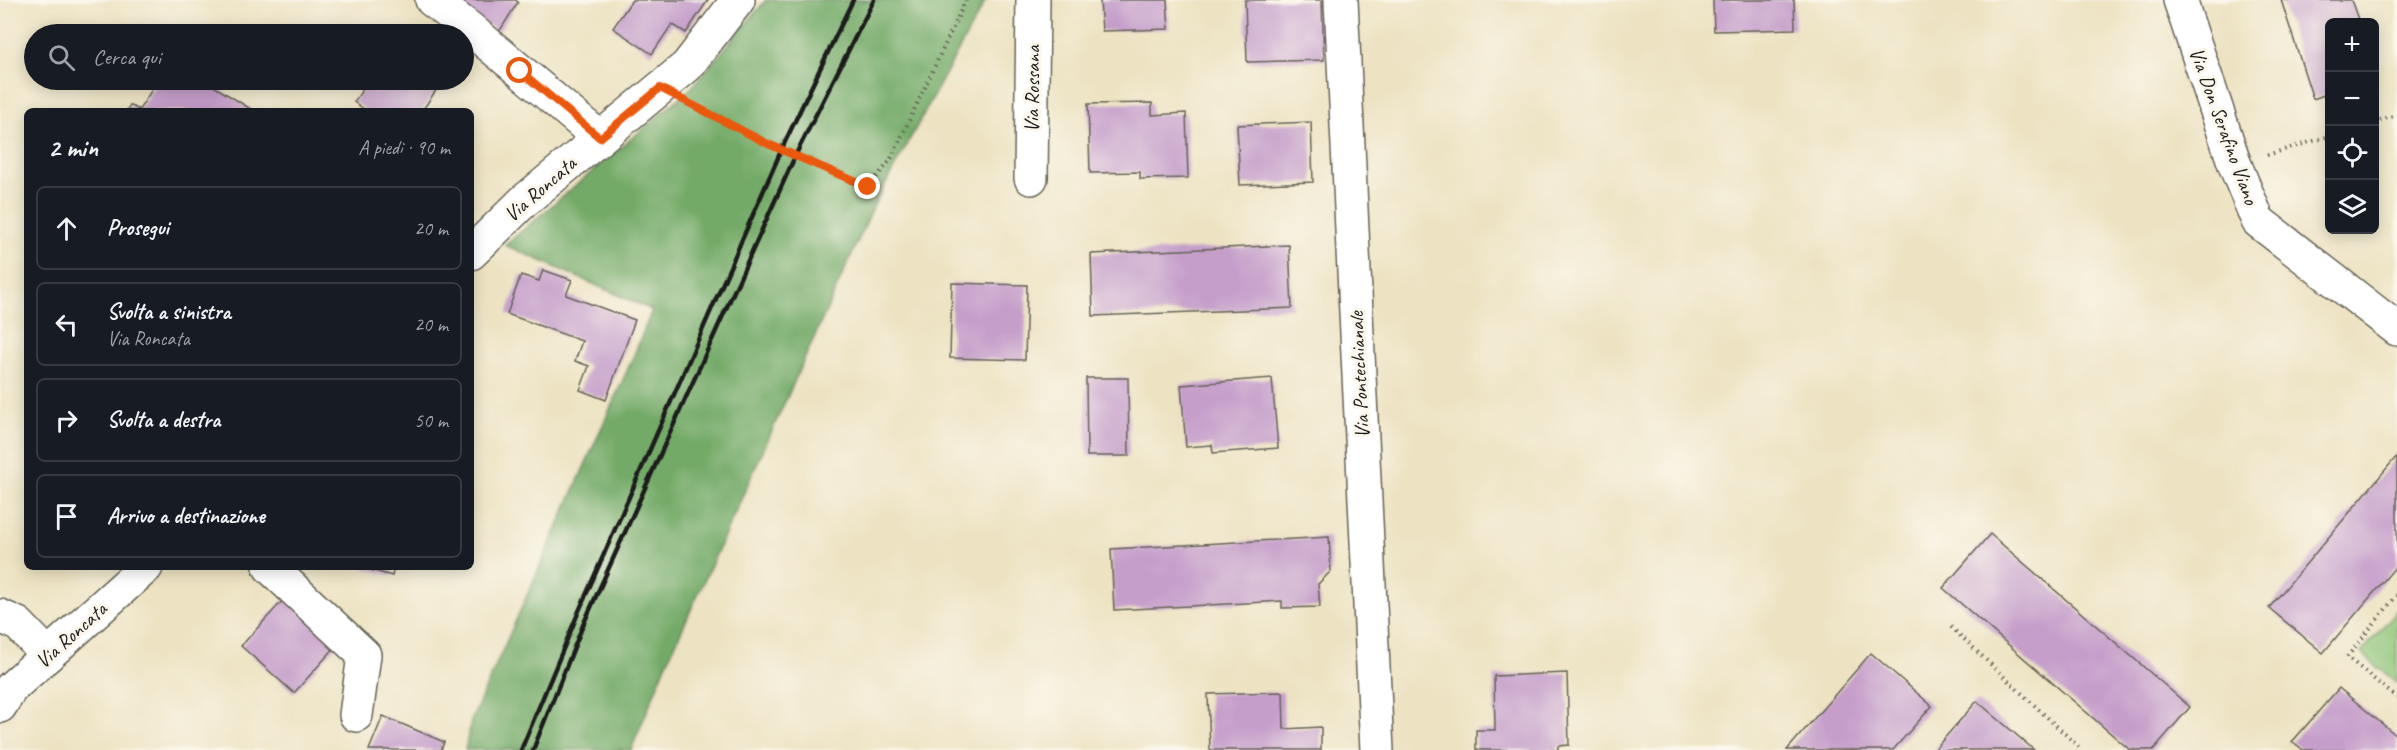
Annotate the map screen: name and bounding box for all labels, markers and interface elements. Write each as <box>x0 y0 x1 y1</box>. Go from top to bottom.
map controls <box>2325 18 2379 234</box>
button: + <box>2325 18 2379 72</box>
search box <box>24 24 474 90</box>
icon: search <box>45 41 78 74</box>
text: Cerca qui <box>93 43 161 71</box>
street label: Via Rossana <box>1018 44 1046 133</box>
street label: Via Don Serafino Viano <box>2184 44 2265 209</box>
route start <box>506 57 532 83</box>
button: − <box>2325 72 2379 126</box>
button: locate <box>2325 126 2379 180</box>
text: 2 min <box>48 131 98 164</box>
text: A piedi · 90 m <box>358 135 450 160</box>
street label: Via Roncata <box>499 150 583 227</box>
route end <box>854 173 880 199</box>
button: layers <box>2325 180 2379 234</box>
icon: ahead <box>50 212 83 245</box>
text: Prosegui <box>107 214 169 242</box>
text: 20 m <box>414 216 448 241</box>
text: Svolta a sinistra <box>107 298 231 326</box>
icon: left <box>50 308 83 341</box>
street label: Via Pontechianale <box>1343 310 1375 439</box>
text: 20 m <box>414 312 448 337</box>
text: Via Roncata <box>107 326 190 351</box>
icon: right <box>50 404 83 437</box>
text: Svolta a destra <box>107 406 220 434</box>
text: 50 m <box>414 408 448 433</box>
icon: arrive <box>50 500 83 533</box>
text: Arrivo a destinazione <box>107 502 265 530</box>
street label: Via Roncata <box>30 595 113 674</box>

